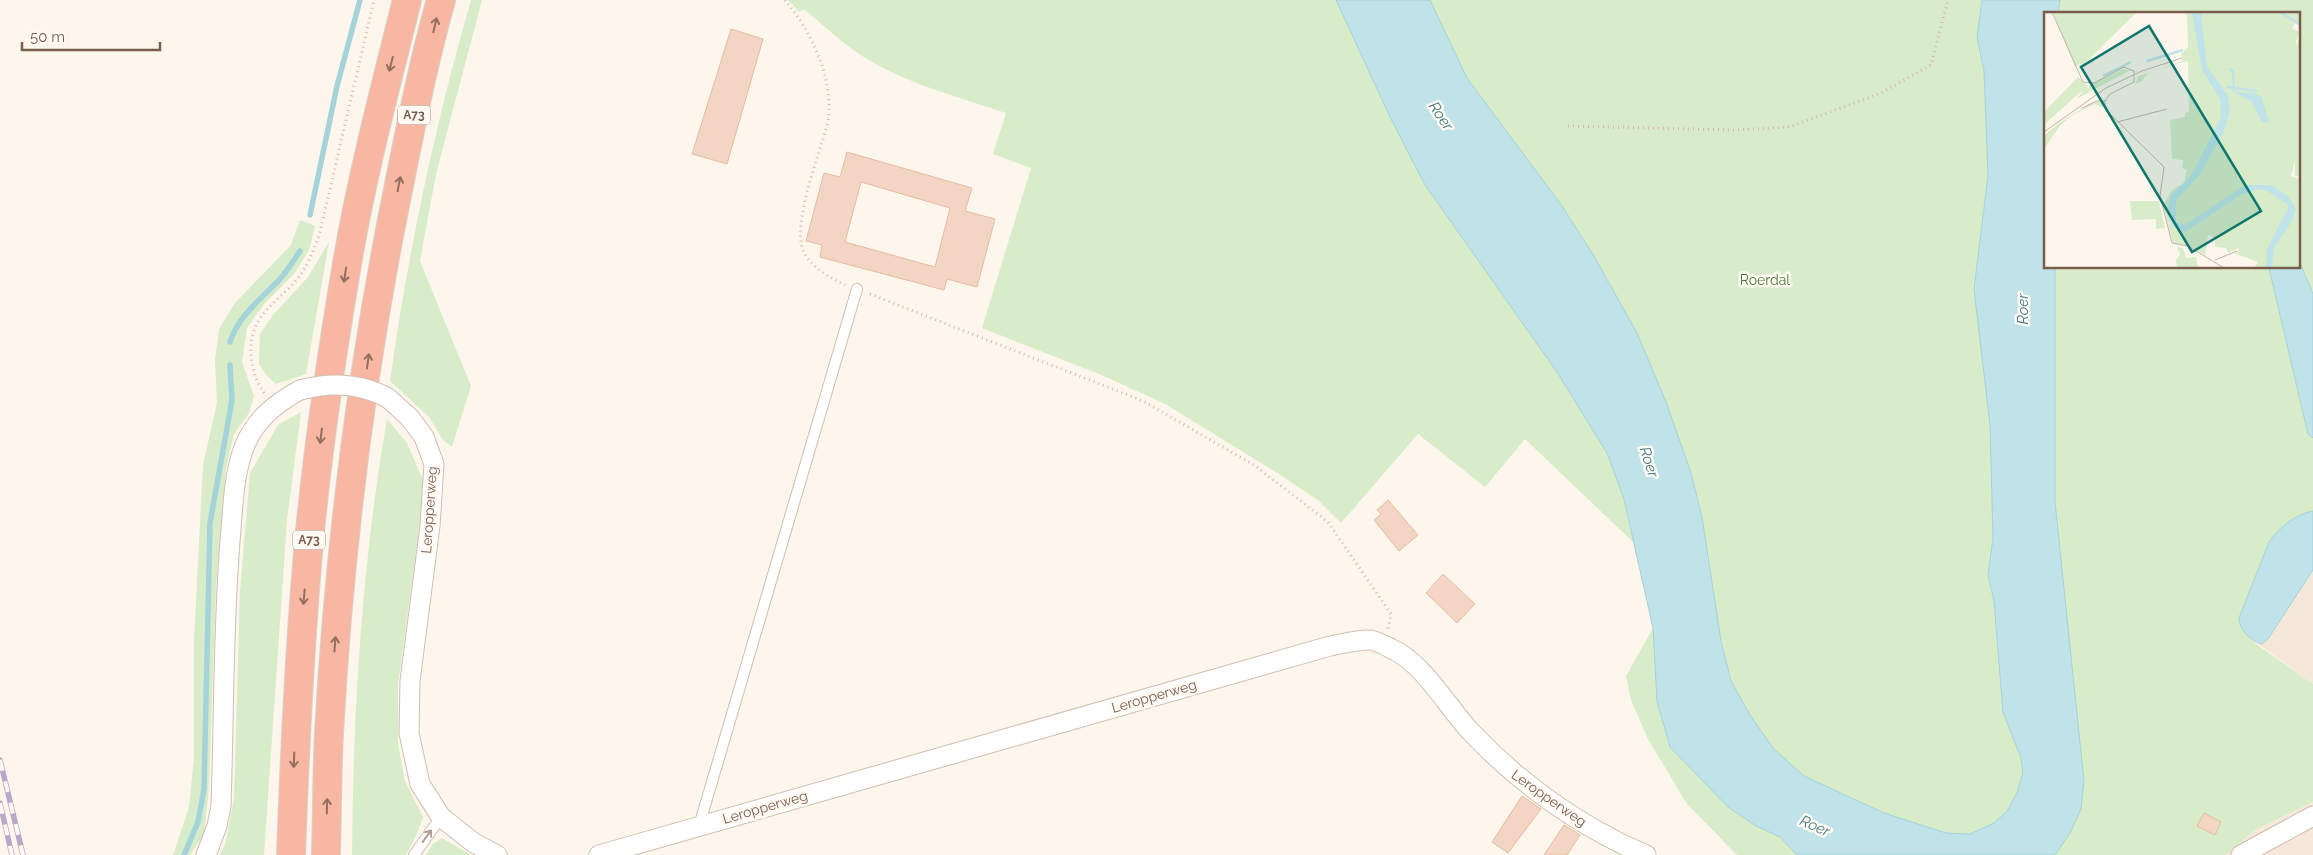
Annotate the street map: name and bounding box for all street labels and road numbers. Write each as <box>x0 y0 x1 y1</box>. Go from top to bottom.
road number: A73 <box>398 106 430 124</box>
street label: Leropperweg <box>418 466 440 554</box>
road number: A73 <box>293 530 325 550</box>
street label: Leropperweg <box>1110 676 1198 716</box>
street label: Leropperweg <box>1509 766 1589 830</box>
street label: Leropperweg <box>721 787 809 827</box>

